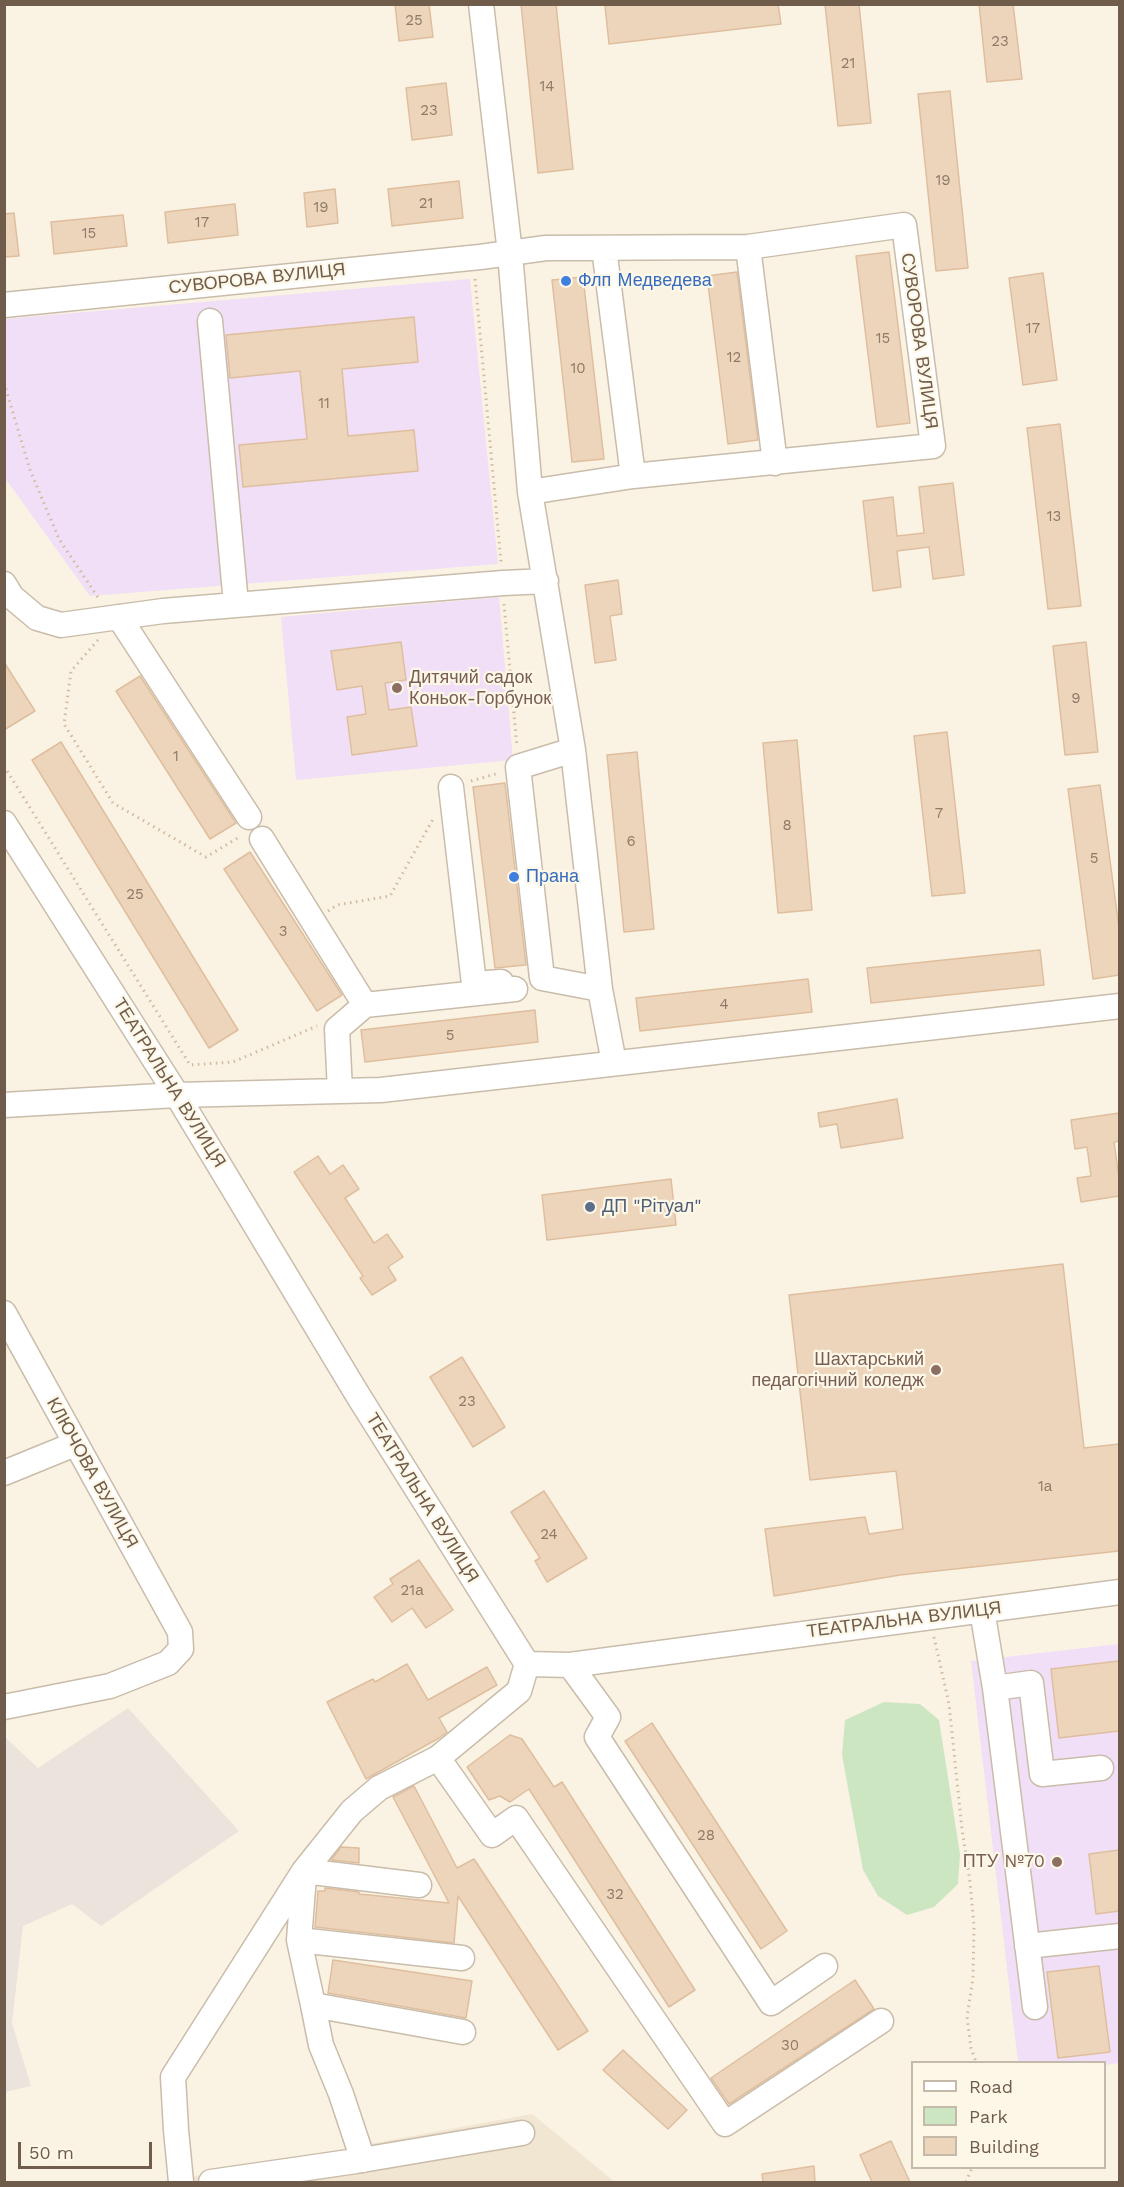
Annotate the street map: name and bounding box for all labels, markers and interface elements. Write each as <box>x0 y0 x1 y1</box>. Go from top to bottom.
house number: 25 <box>405 12 423 30</box>
house number: 23 <box>991 33 1009 51</box>
house number: 21 <box>841 55 855 73</box>
house number: 14 <box>539 78 555 96</box>
house number: 23 <box>420 102 438 120</box>
house number: 19 <box>935 172 951 190</box>
house number: 21 <box>419 195 433 213</box>
house number: 19 <box>313 199 329 217</box>
house number: 17 <box>195 214 209 232</box>
house number: 15 <box>82 225 96 243</box>
street label: СУВОРОВА ВУЛИЦЯ <box>896 252 942 430</box>
street label: СУВОРОВА ВУЛИЦЯ <box>167 259 347 299</box>
place label: Флп Медведева <box>578 270 712 292</box>
marker: Флп Медведева <box>559 274 573 288</box>
house number: 17 <box>1026 320 1040 338</box>
house number: 15 <box>876 330 890 348</box>
house number: 12 <box>727 349 741 367</box>
house number: 10 <box>570 360 586 378</box>
house number: 11 <box>318 395 330 413</box>
house number: 13 <box>1047 508 1061 526</box>
place label: Дитячий садок Коньок-Горбунок <box>409 667 551 710</box>
marker: Дитячий садок Коньок-Горбунок <box>390 681 404 695</box>
house number: 9 <box>1071 690 1081 708</box>
house number: 1 <box>173 748 179 766</box>
house number: 7 <box>935 805 943 823</box>
house number: 8 <box>782 817 792 835</box>
house number: 6 <box>626 833 636 851</box>
house number: 5 <box>1090 850 1098 868</box>
place label: Прана <box>526 866 579 888</box>
marker: Прана <box>507 870 521 884</box>
house number: 25 <box>126 886 144 904</box>
house number: 3 <box>279 923 287 941</box>
street label: ТЕАТРАЛЬНА ВУЛИЦЯ <box>108 994 230 1172</box>
house number: 4 <box>719 996 729 1014</box>
house number: 5 <box>446 1027 454 1045</box>
place label: ДП "Рітуал" <box>602 1196 702 1218</box>
marker: ДП "Рітуал" <box>583 1200 597 1214</box>
place label: Шахтарський педагогічний коледж <box>751 1349 924 1392</box>
marker: Шахтарський педагогічний коледж <box>929 1363 943 1377</box>
house number: 23 <box>458 1393 476 1411</box>
street label: КЛЮЧОВА ВУЛИЦЯ <box>42 1394 142 1552</box>
street label: ТЕАТРАЛЬНА ВУЛИЦЯ <box>361 1409 483 1587</box>
house number: 1а <box>1038 1478 1052 1496</box>
house number: 24 <box>540 1526 558 1544</box>
house number: 21а <box>401 1582 423 1600</box>
street label: ТЕАТРАЛЬНА ВУЛИЦЯ <box>805 1597 1003 1643</box>
house number: 28 <box>697 1827 715 1845</box>
place label: ПТУ №70 <box>963 1851 1045 1873</box>
marker: ПТУ №70 <box>1050 1855 1064 1869</box>
house number: 32 <box>606 1886 624 1904</box>
house number: 30 <box>781 2037 799 2055</box>
legend <box>911 2061 1106 2169</box>
text: Road <box>969 2076 1013 2097</box>
text: Park <box>969 2106 1008 2127</box>
scale bar <box>21 2130 154 2168</box>
text: Building <box>969 2136 1039 2157</box>
text: 50 m <box>29 2142 74 2163</box>

